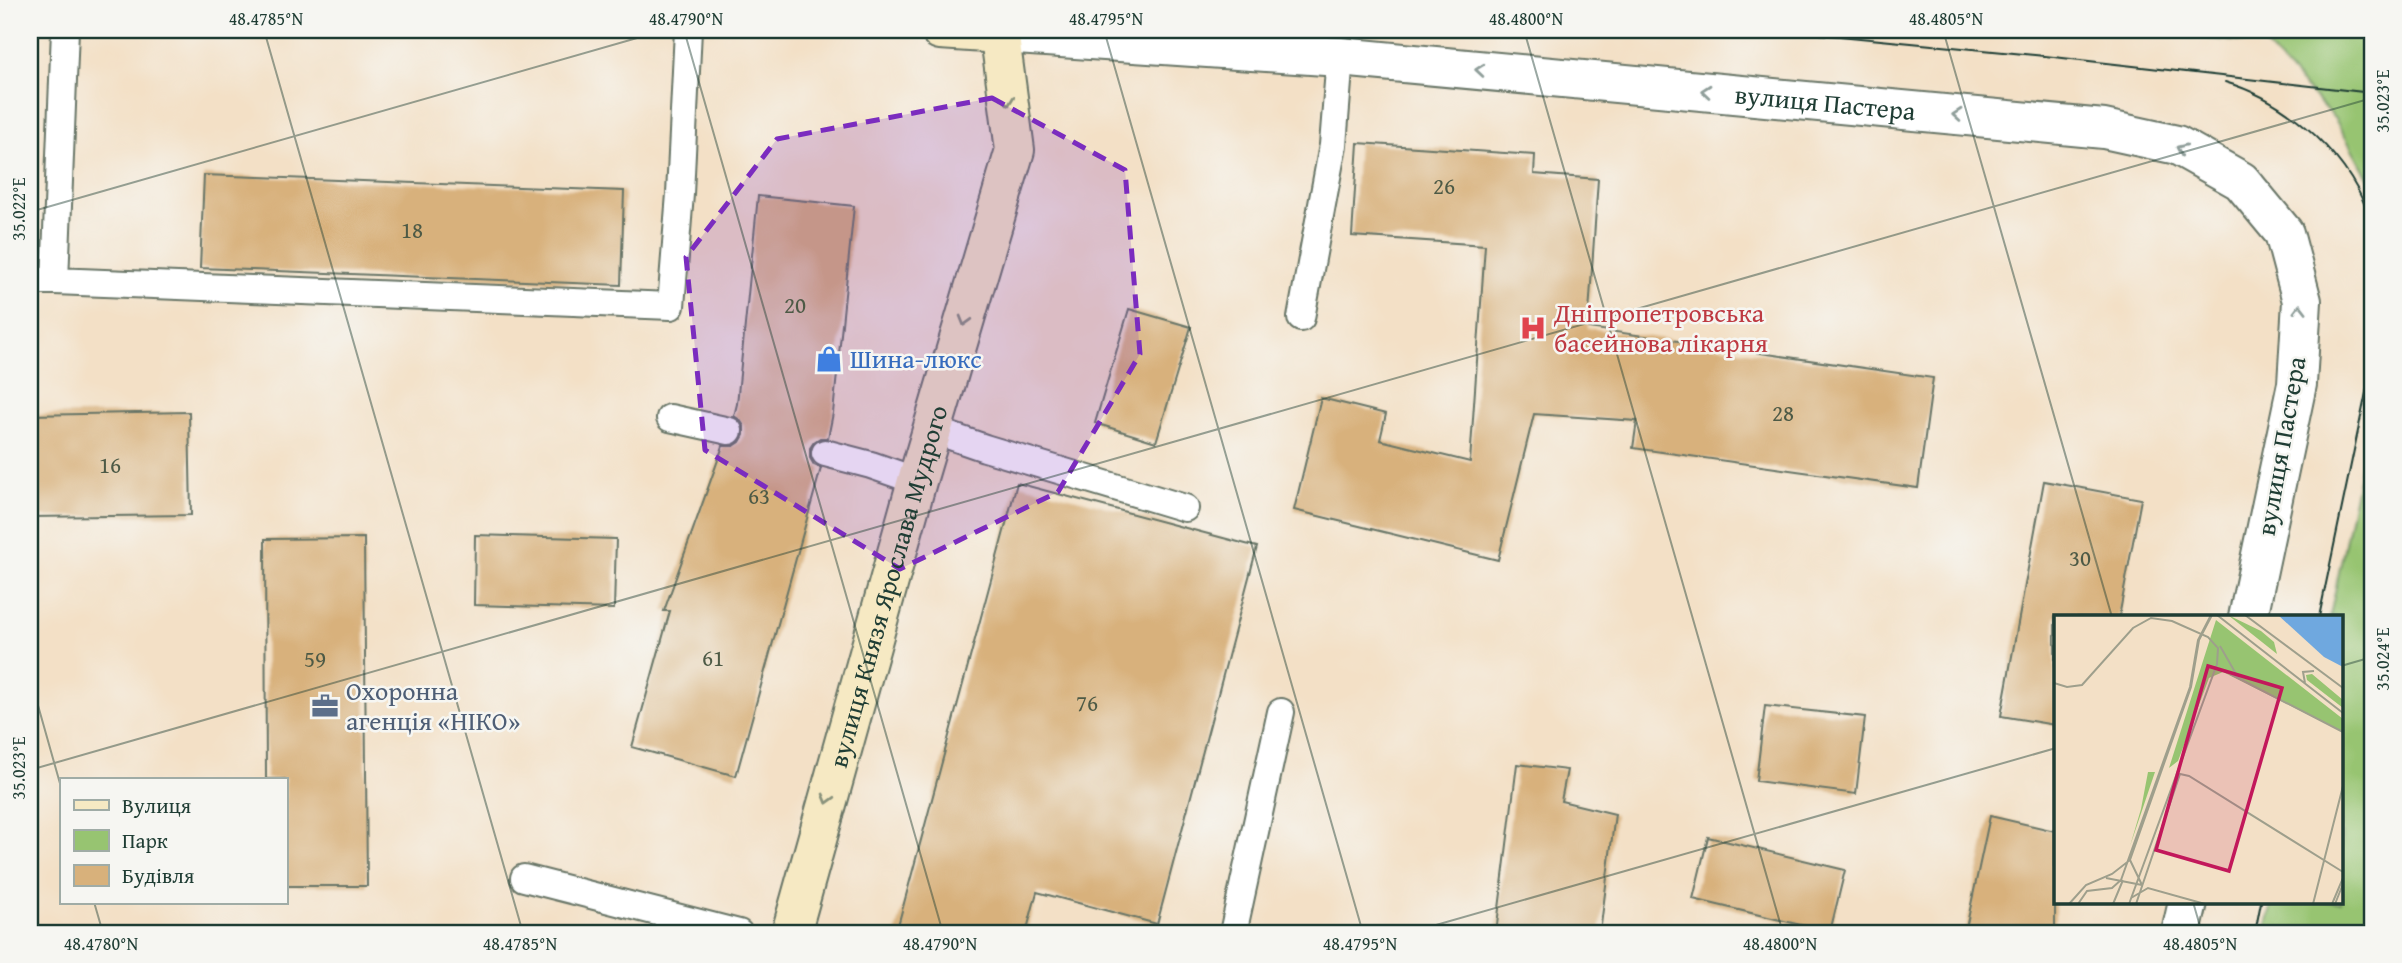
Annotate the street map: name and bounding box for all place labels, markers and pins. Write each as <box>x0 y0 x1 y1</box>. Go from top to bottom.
place label: Дніпропетровська басейнова лікарня <box>1553 293 1768 362</box>
hospital icon: Дніпропетровська басейнова лікарня <box>1518 313 1548 343</box>
place label: Шина-люкс <box>850 339 982 378</box>
shop icon: Шина-люкс <box>814 344 844 374</box>
place label: Охоронна агенція «НІКО» <box>346 671 520 740</box>
office icon: Охоронна агенція «НІКО» <box>310 691 340 721</box>

